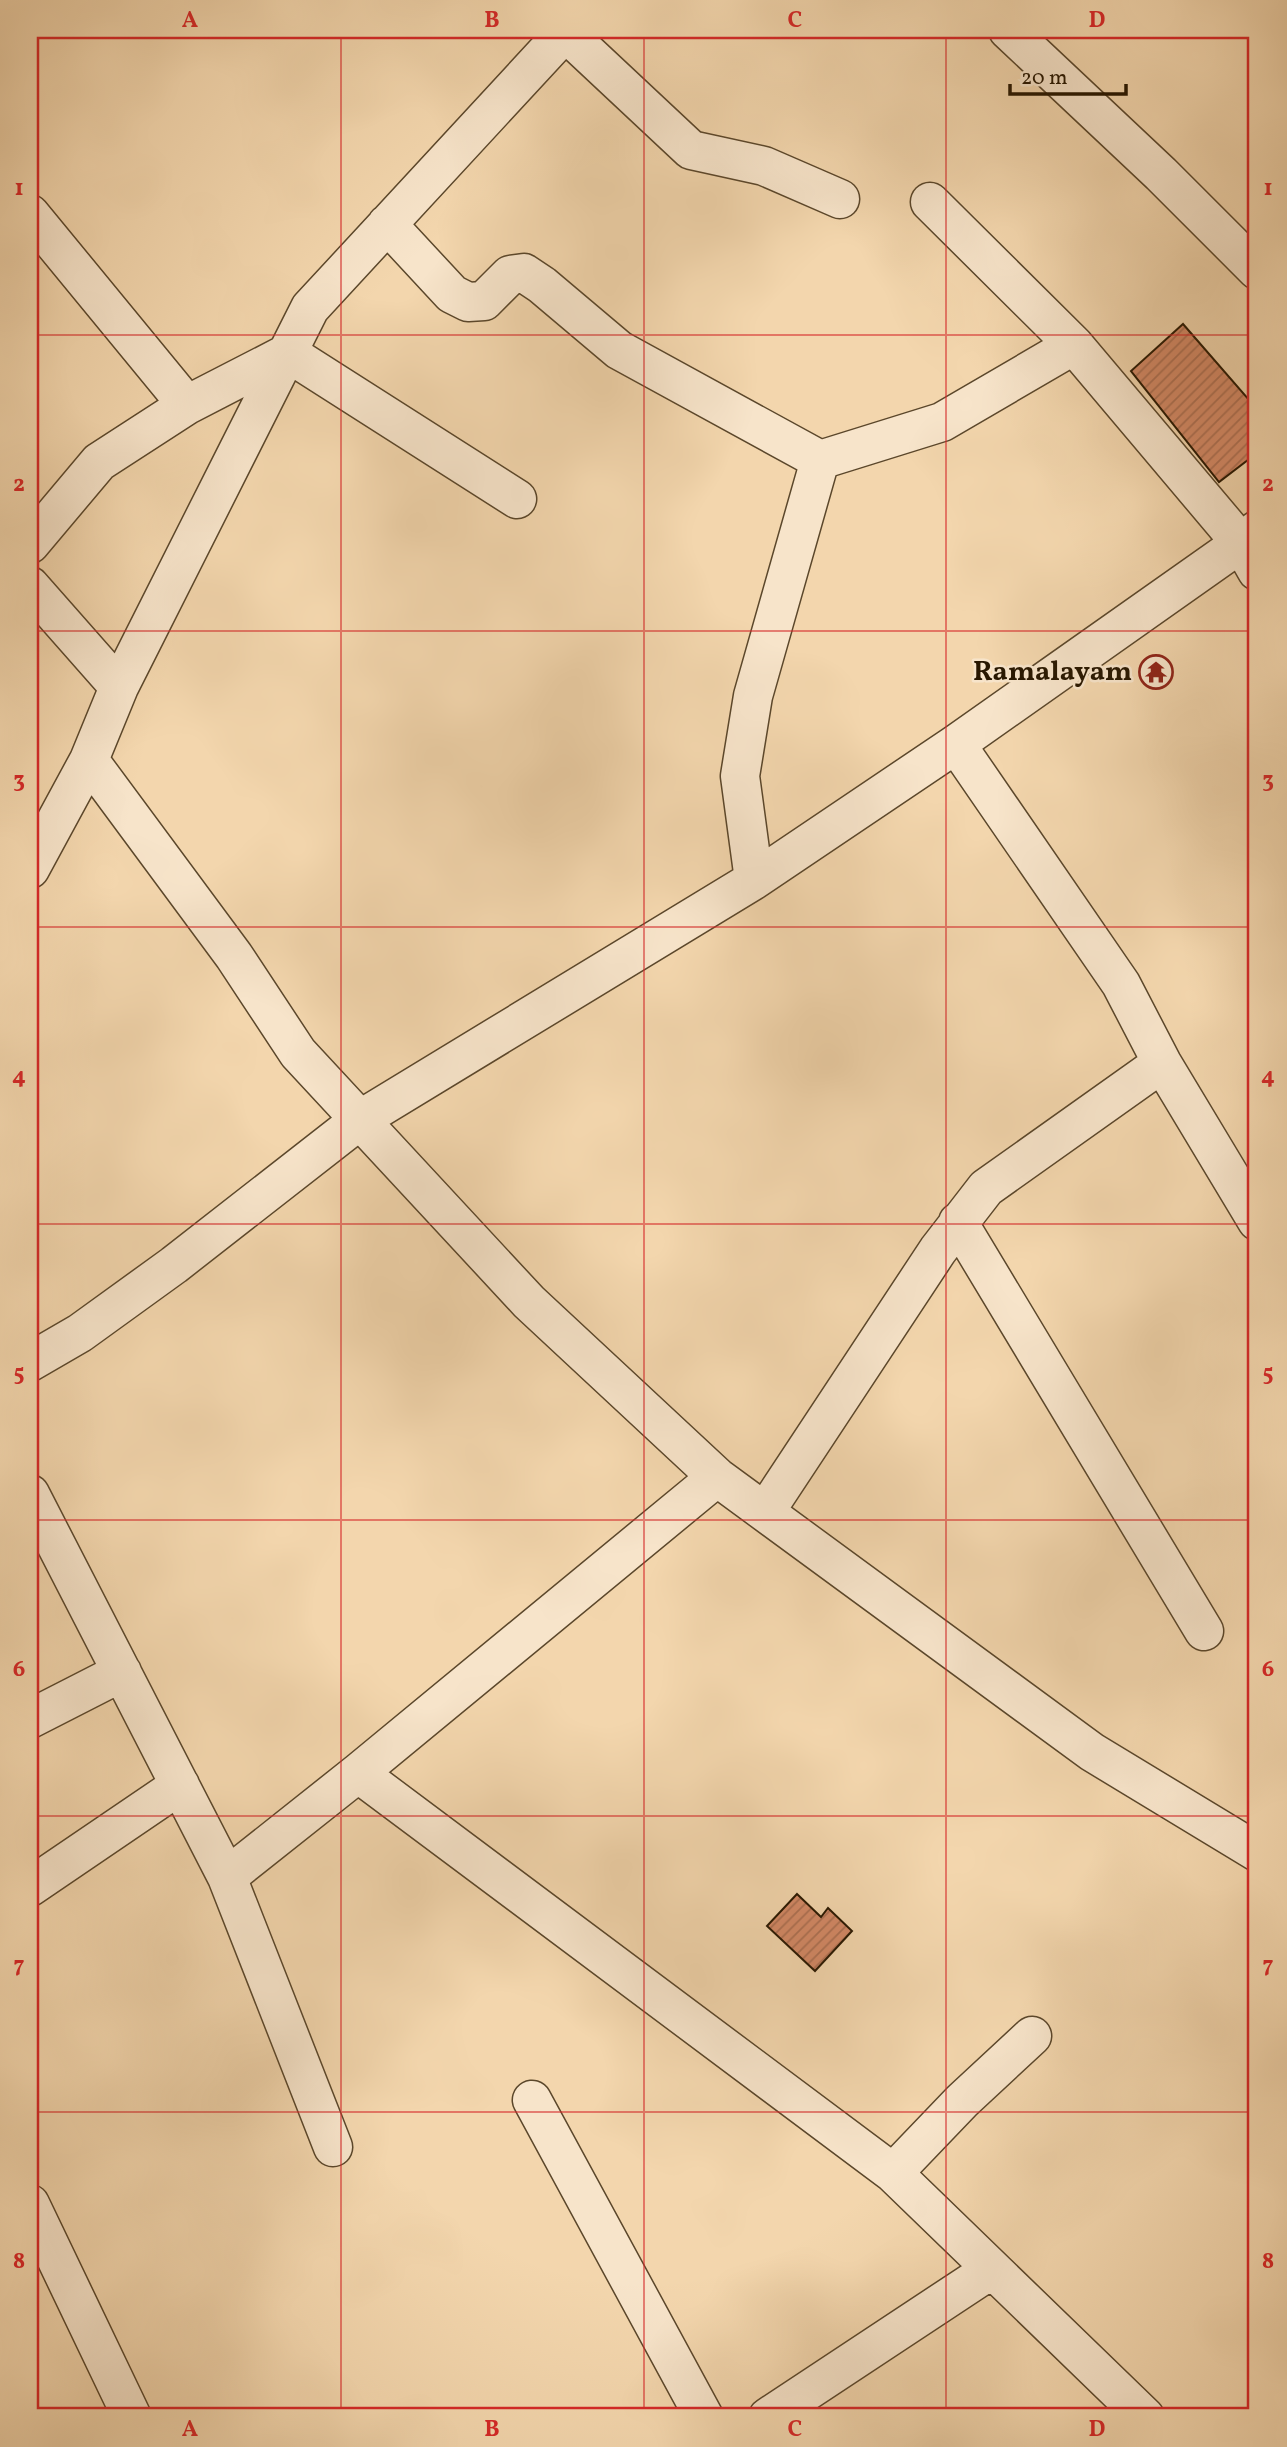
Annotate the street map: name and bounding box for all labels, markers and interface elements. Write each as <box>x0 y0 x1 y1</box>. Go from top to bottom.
text: A <box>182 5 198 37</box>
text: B <box>484 5 500 37</box>
text: C <box>788 5 802 37</box>
text: D <box>1089 5 1106 37</box>
scale bar <box>1010 52 1126 96</box>
text: 20 m <box>1021 64 1067 93</box>
text: 1 <box>14 173 24 205</box>
text: 1 <box>1263 173 1273 205</box>
text: 2 <box>13 469 25 501</box>
text: 2 <box>1262 469 1274 501</box>
place label: Ramalayam <box>973 653 1132 692</box>
temple icon: Ramalayam <box>1137 653 1175 691</box>
text: 3 <box>13 765 25 797</box>
text: 3 <box>1262 765 1274 797</box>
text: 4 <box>12 1061 26 1093</box>
text: 4 <box>1261 1061 1275 1093</box>
text: 5 <box>13 1358 25 1390</box>
text: 5 <box>1262 1358 1274 1390</box>
text: 6 <box>13 1654 25 1686</box>
text: 6 <box>1262 1654 1274 1686</box>
text: 7 <box>14 1950 25 1982</box>
text: 7 <box>1263 1950 1274 1982</box>
text: 8 <box>13 2246 25 2278</box>
text: 8 <box>1262 2246 1274 2278</box>
text: A <box>182 2414 198 2446</box>
text: B <box>484 2414 500 2446</box>
text: C <box>788 2414 802 2446</box>
text: D <box>1089 2414 1106 2446</box>

